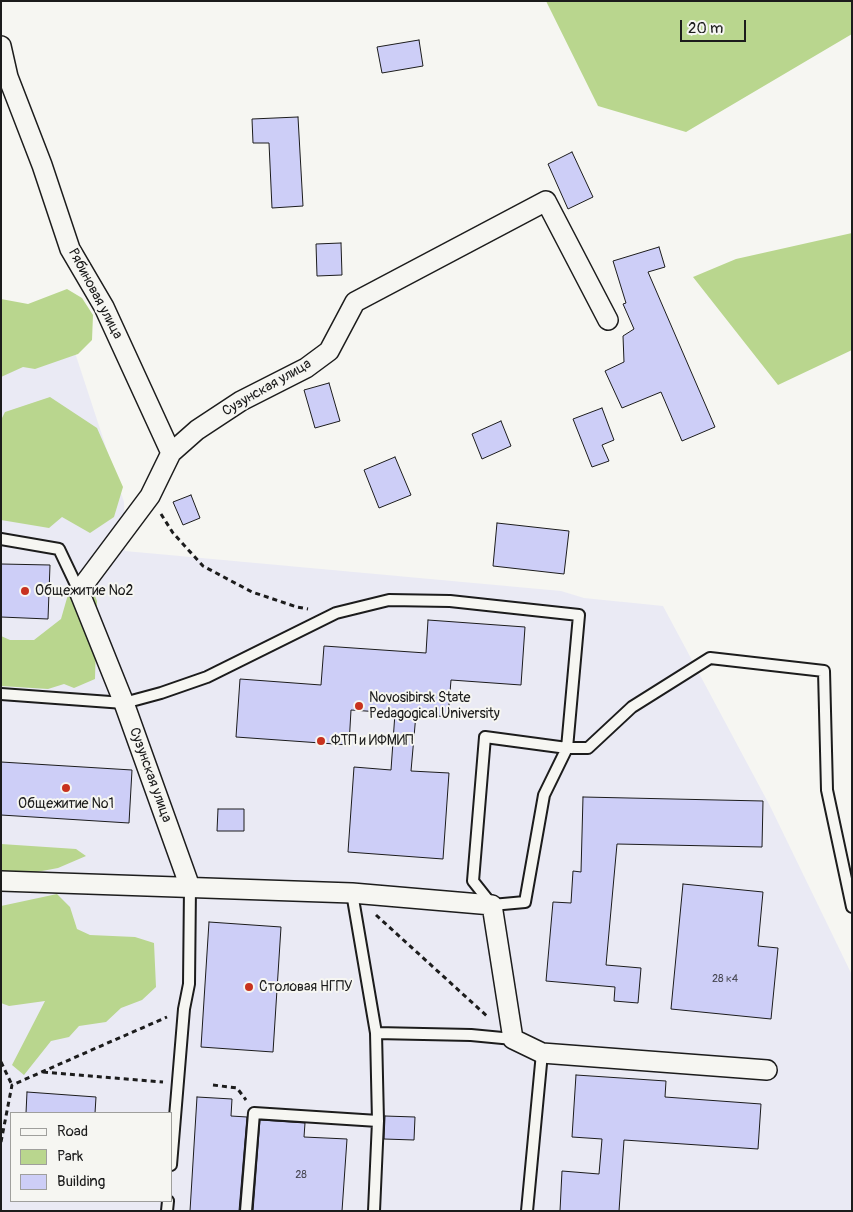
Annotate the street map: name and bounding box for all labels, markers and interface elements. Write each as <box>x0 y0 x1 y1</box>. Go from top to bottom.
scale bar <box>683 10 749 42</box>
text: 20 m <box>688 19 723 38</box>
street label: Рябиновая улица <box>64 246 126 342</box>
street label: Сузунская улица <box>220 356 314 420</box>
place label: Общежитие №2 <box>35 583 133 599</box>
marker: Общежитие №2 <box>19 585 31 597</box>
place label: Novosibirsk State Pedagogical University <box>369 690 500 722</box>
marker: Novosibirsk State Pedagogical University <box>353 700 365 712</box>
street label: Сузунская улица <box>125 725 175 825</box>
place label: ФТП и ИФМИП <box>331 733 414 749</box>
marker: ФТП и ИФМИП <box>315 735 327 747</box>
marker: Общежитие №1 <box>60 782 72 794</box>
place label: Общежитие №1 <box>18 796 114 812</box>
house number: 28 к4 <box>712 972 738 986</box>
place label: Столовая НГПУ <box>259 979 352 995</box>
marker: Столовая НГПУ <box>243 981 255 993</box>
legend <box>10 1112 172 1202</box>
text: Road <box>57 1122 88 1141</box>
text: Park <box>57 1147 83 1166</box>
house number: 28 <box>295 1168 307 1182</box>
text: Building <box>57 1172 105 1191</box>

